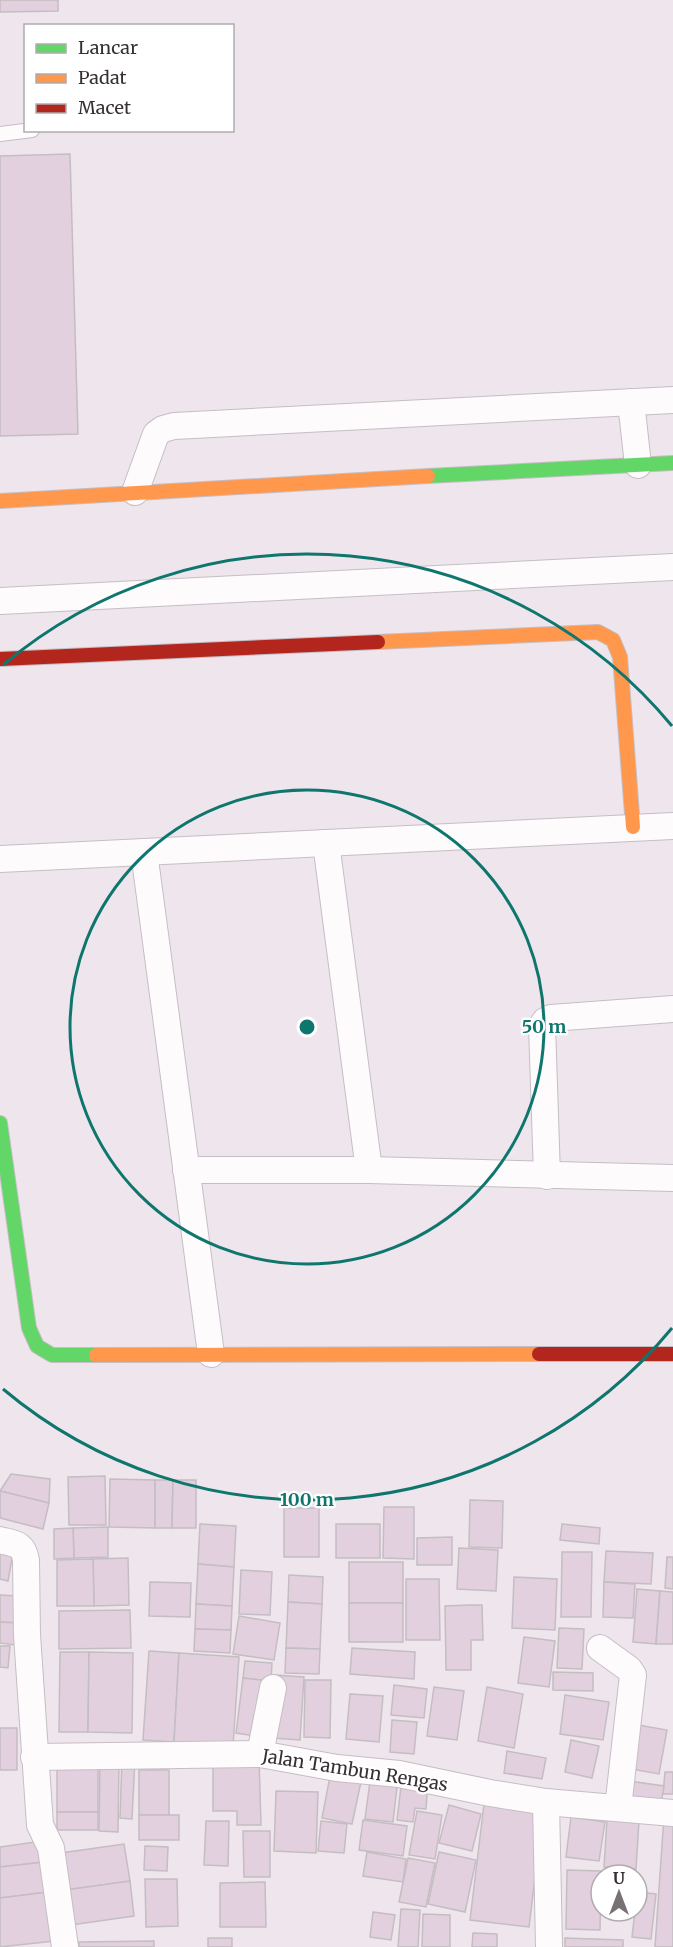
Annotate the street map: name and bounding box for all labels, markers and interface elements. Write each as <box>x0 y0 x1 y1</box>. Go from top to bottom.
legend <box>24 24 234 132</box>
text: Lancar <box>78 36 138 59</box>
text: Padat <box>78 66 127 89</box>
text: Macet <box>78 96 131 119</box>
text: 50 m <box>522 1015 566 1038</box>
centre of rings <box>297 1017 317 1037</box>
text: 100 m <box>280 1488 334 1511</box>
street label: Jalan Tambun Rengas <box>259 1744 450 1796</box>
north arrow <box>589 1863 649 1923</box>
text: U <box>613 1868 625 1888</box>

